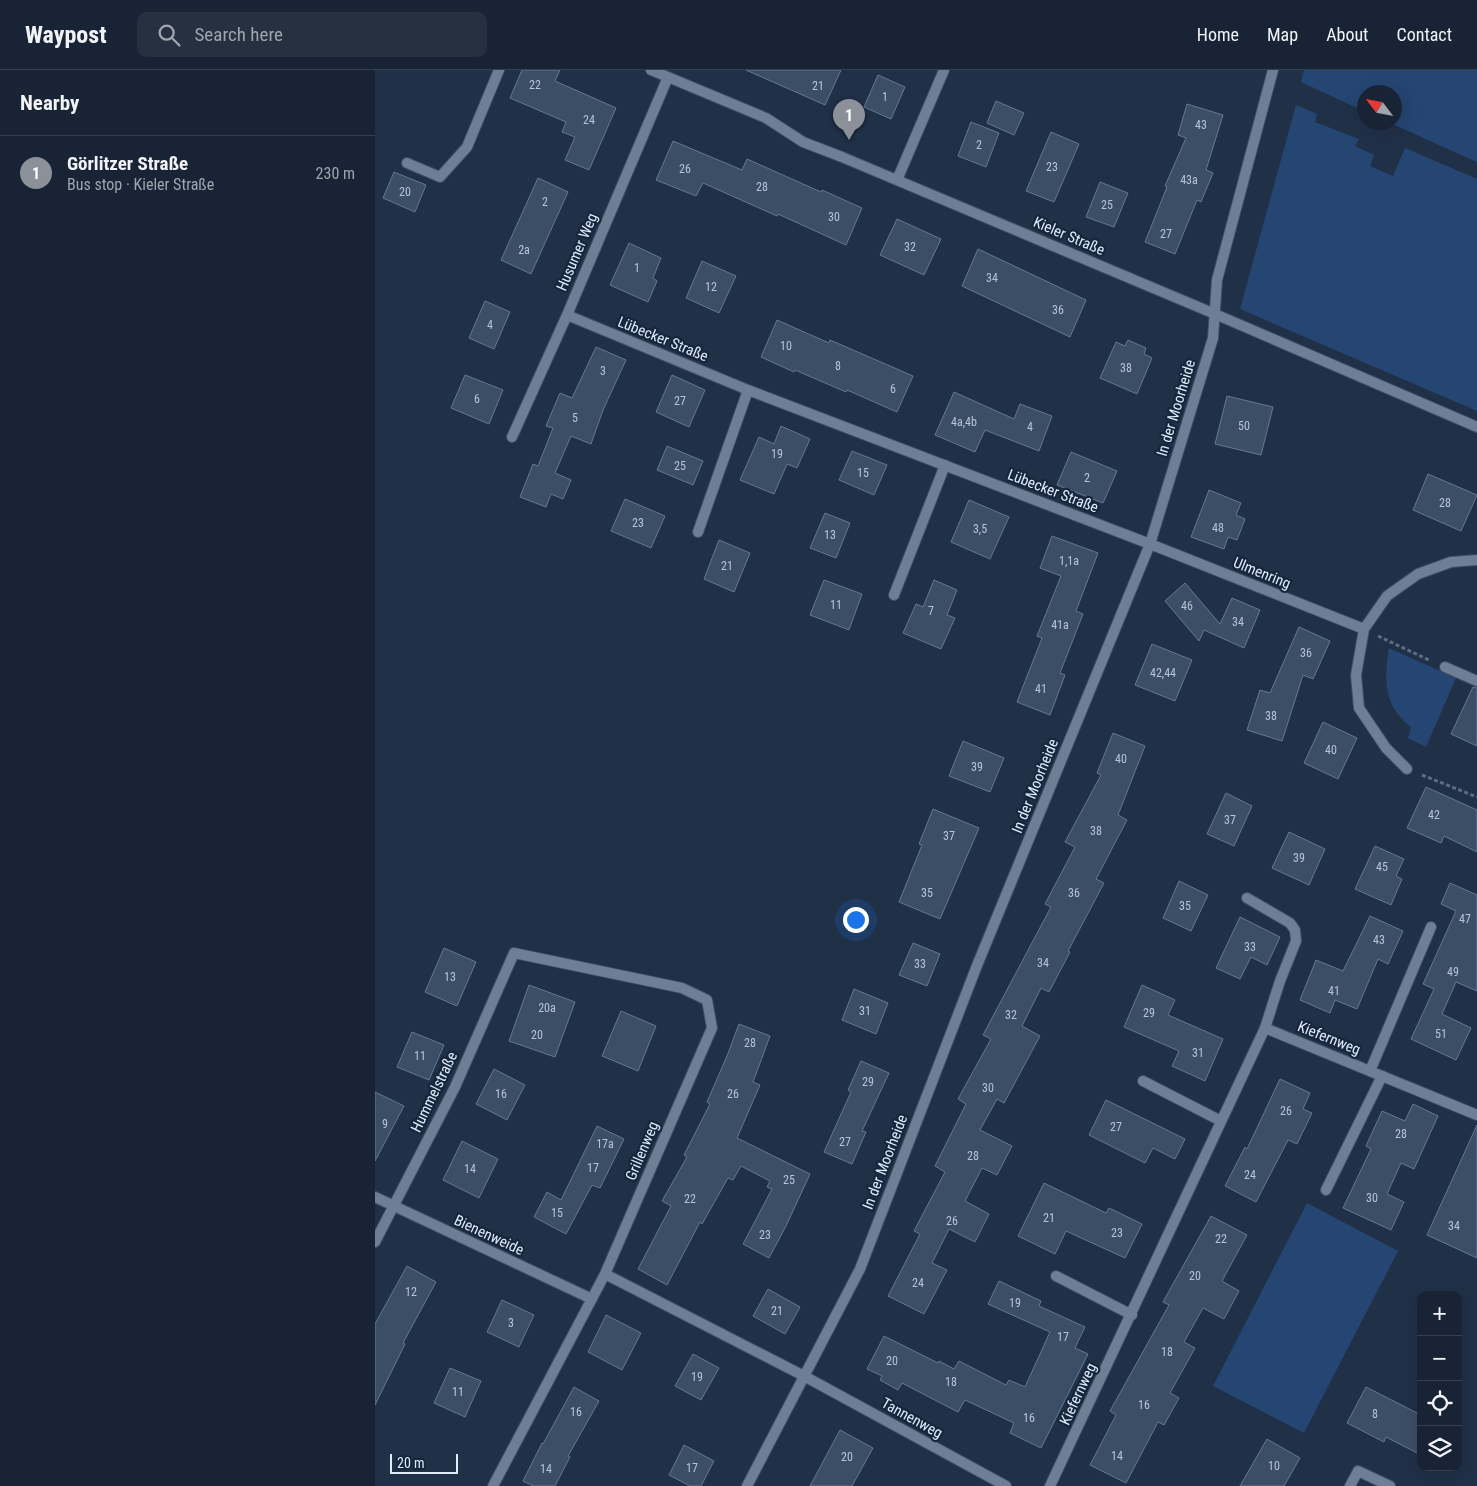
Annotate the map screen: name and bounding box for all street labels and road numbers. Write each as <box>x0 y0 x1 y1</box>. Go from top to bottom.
street label: Husumer Weg <box>553 210 601 294</box>
street label: Kieler Straße <box>1031 213 1107 259</box>
street label: Lübecker Straße <box>615 313 711 365</box>
street label: In der Moorheide <box>1153 358 1199 458</box>
street label: Lübecker Straße <box>1005 465 1101 517</box>
street label: Ulmenring <box>1231 553 1293 593</box>
street label: In der Moorheide <box>1008 736 1062 836</box>
street label: Kiefernweg <box>1295 1017 1363 1059</box>
street label: Hummelstraße <box>407 1049 461 1135</box>
street label: In der Moorheide <box>859 1112 911 1212</box>
street label: Grillenweg <box>622 1119 662 1183</box>
street label: Bienenweide <box>451 1211 527 1259</box>
street label: Kiefernweg <box>1056 1360 1100 1428</box>
street label: Tannenweg <box>878 1394 946 1442</box>

